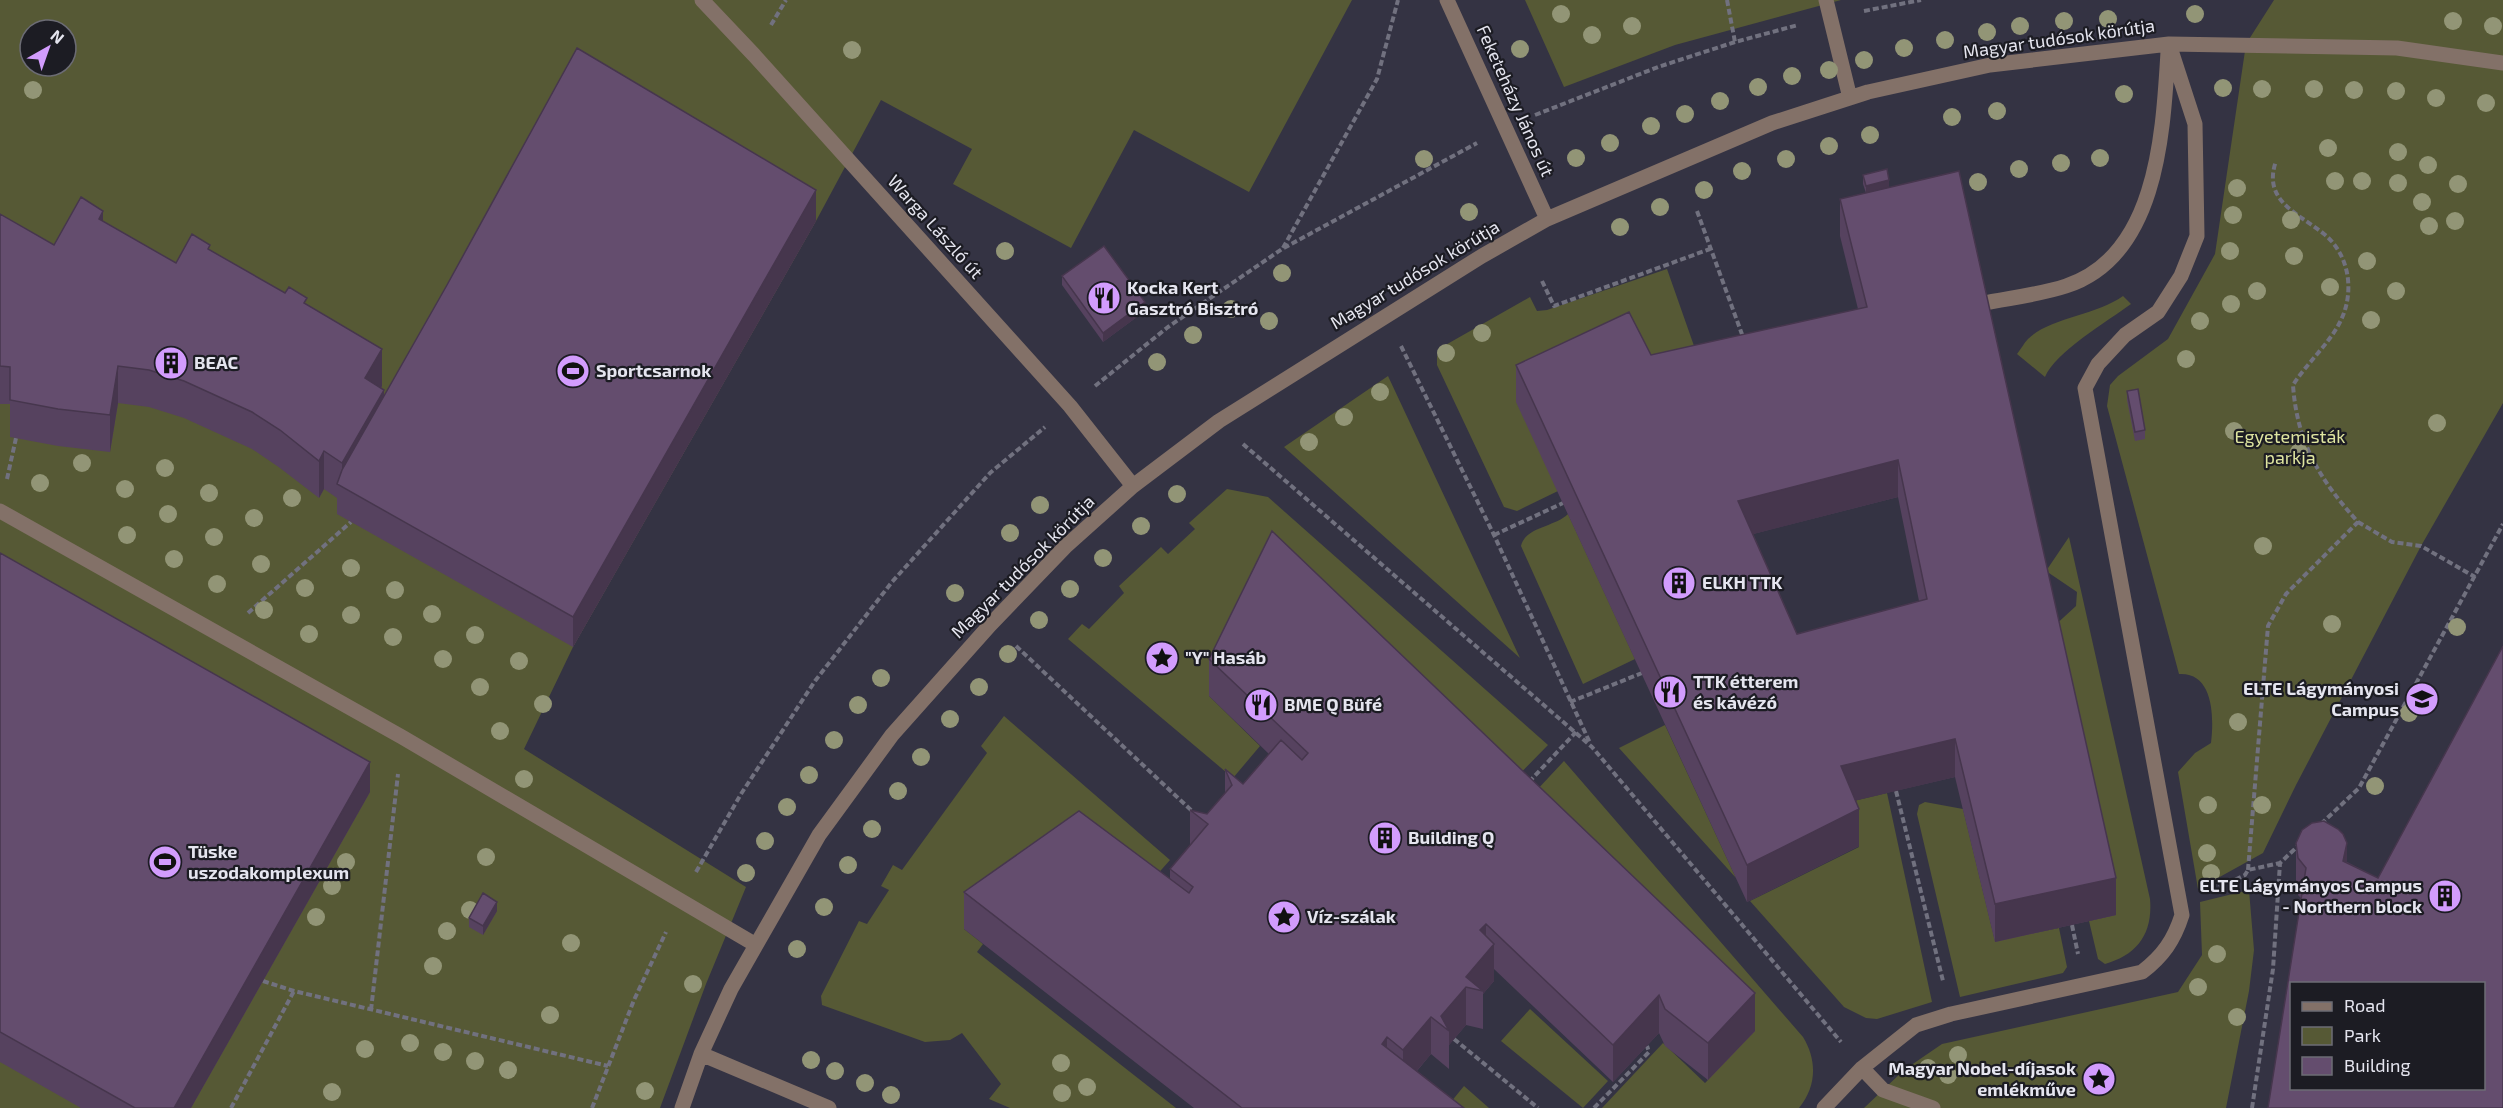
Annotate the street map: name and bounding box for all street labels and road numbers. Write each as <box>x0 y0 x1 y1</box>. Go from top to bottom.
street label: Magyar tudósok körútja <box>1962 14 2156 62</box>
street label: Feketeházy János út <box>1473 21 1559 180</box>
street label: Warga László út <box>883 170 988 283</box>
street label: Magyar tudósok körútja <box>1326 215 1503 333</box>
street label: Magyar tudósok körútja <box>946 490 1098 642</box>

